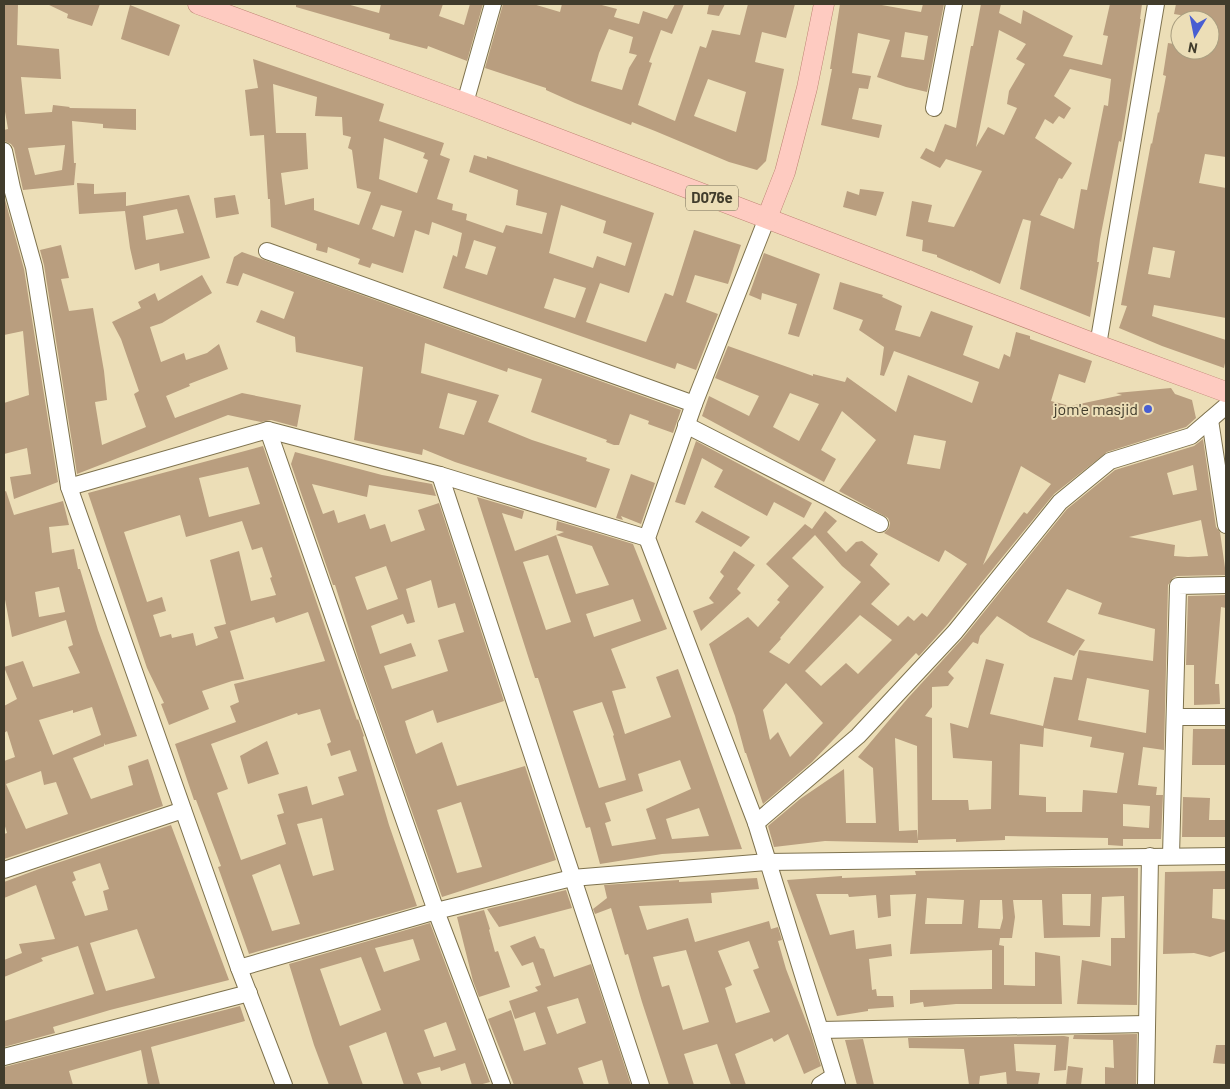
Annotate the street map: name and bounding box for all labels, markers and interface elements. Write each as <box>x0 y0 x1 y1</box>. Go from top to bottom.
north arrow <box>1170 10 1220 60</box>
text: N <box>1187 39 1199 57</box>
road number: D076e <box>686 186 738 210</box>
place label: jom'e masjid <box>1053 399 1138 418</box>
marker: jom'e masjid <box>1142 403 1154 415</box>

